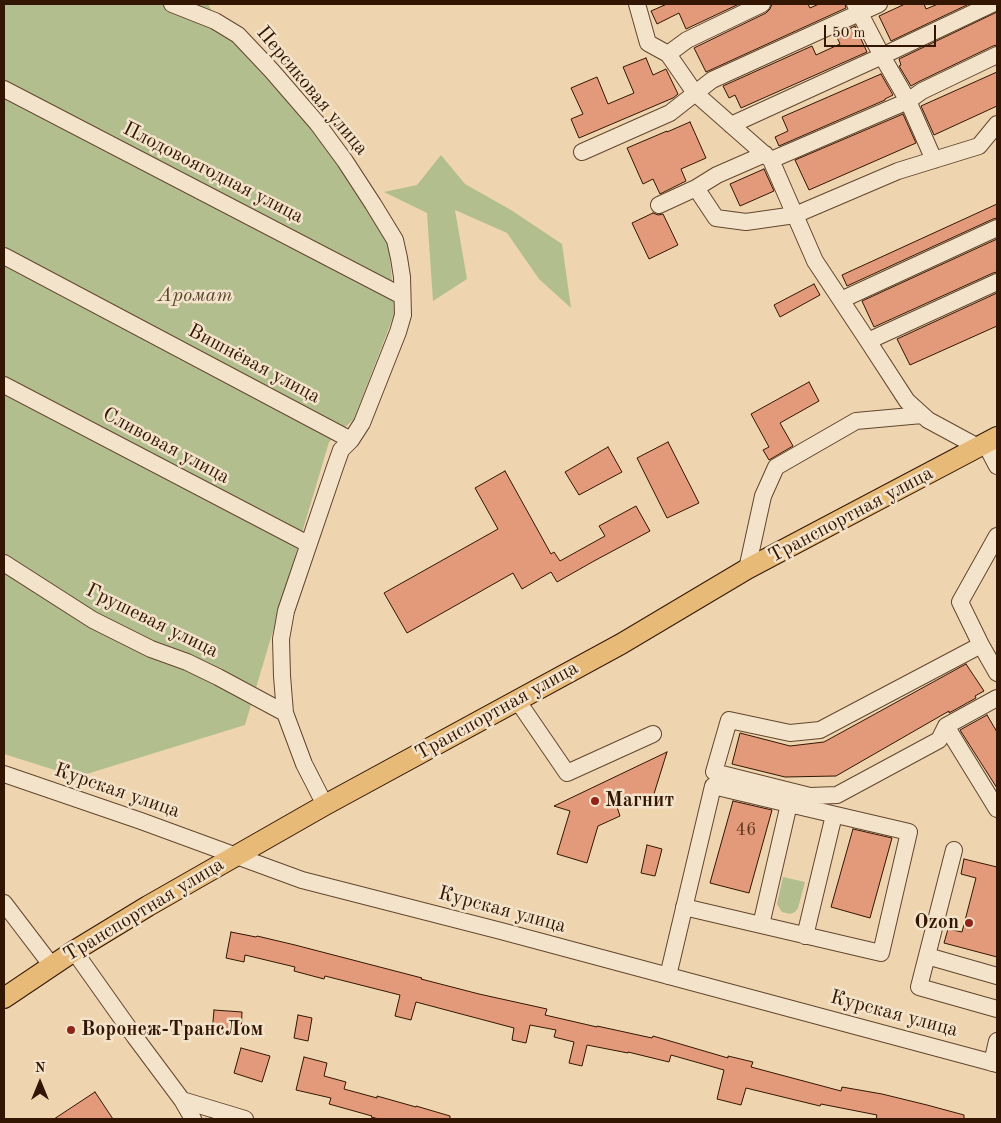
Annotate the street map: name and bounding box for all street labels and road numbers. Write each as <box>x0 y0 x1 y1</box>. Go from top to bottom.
street label: Персиковая улица <box>251 21 373 161</box>
street label: Плодовоягодная улица <box>119 117 307 229</box>
street label: Вишнёвая улица <box>184 319 324 409</box>
street label: Сливовая улица <box>98 402 234 490</box>
street label: Транспортная улица <box>765 461 937 569</box>
street label: Грушевая улица <box>82 579 222 663</box>
street label: Транспортная улица <box>411 656 583 766</box>
street label: Курская улица <box>51 758 183 824</box>
street label: Транспортная улица <box>59 853 229 967</box>
street label: Курская улица <box>435 881 569 939</box>
street label: Курская улица <box>827 985 961 1043</box>

